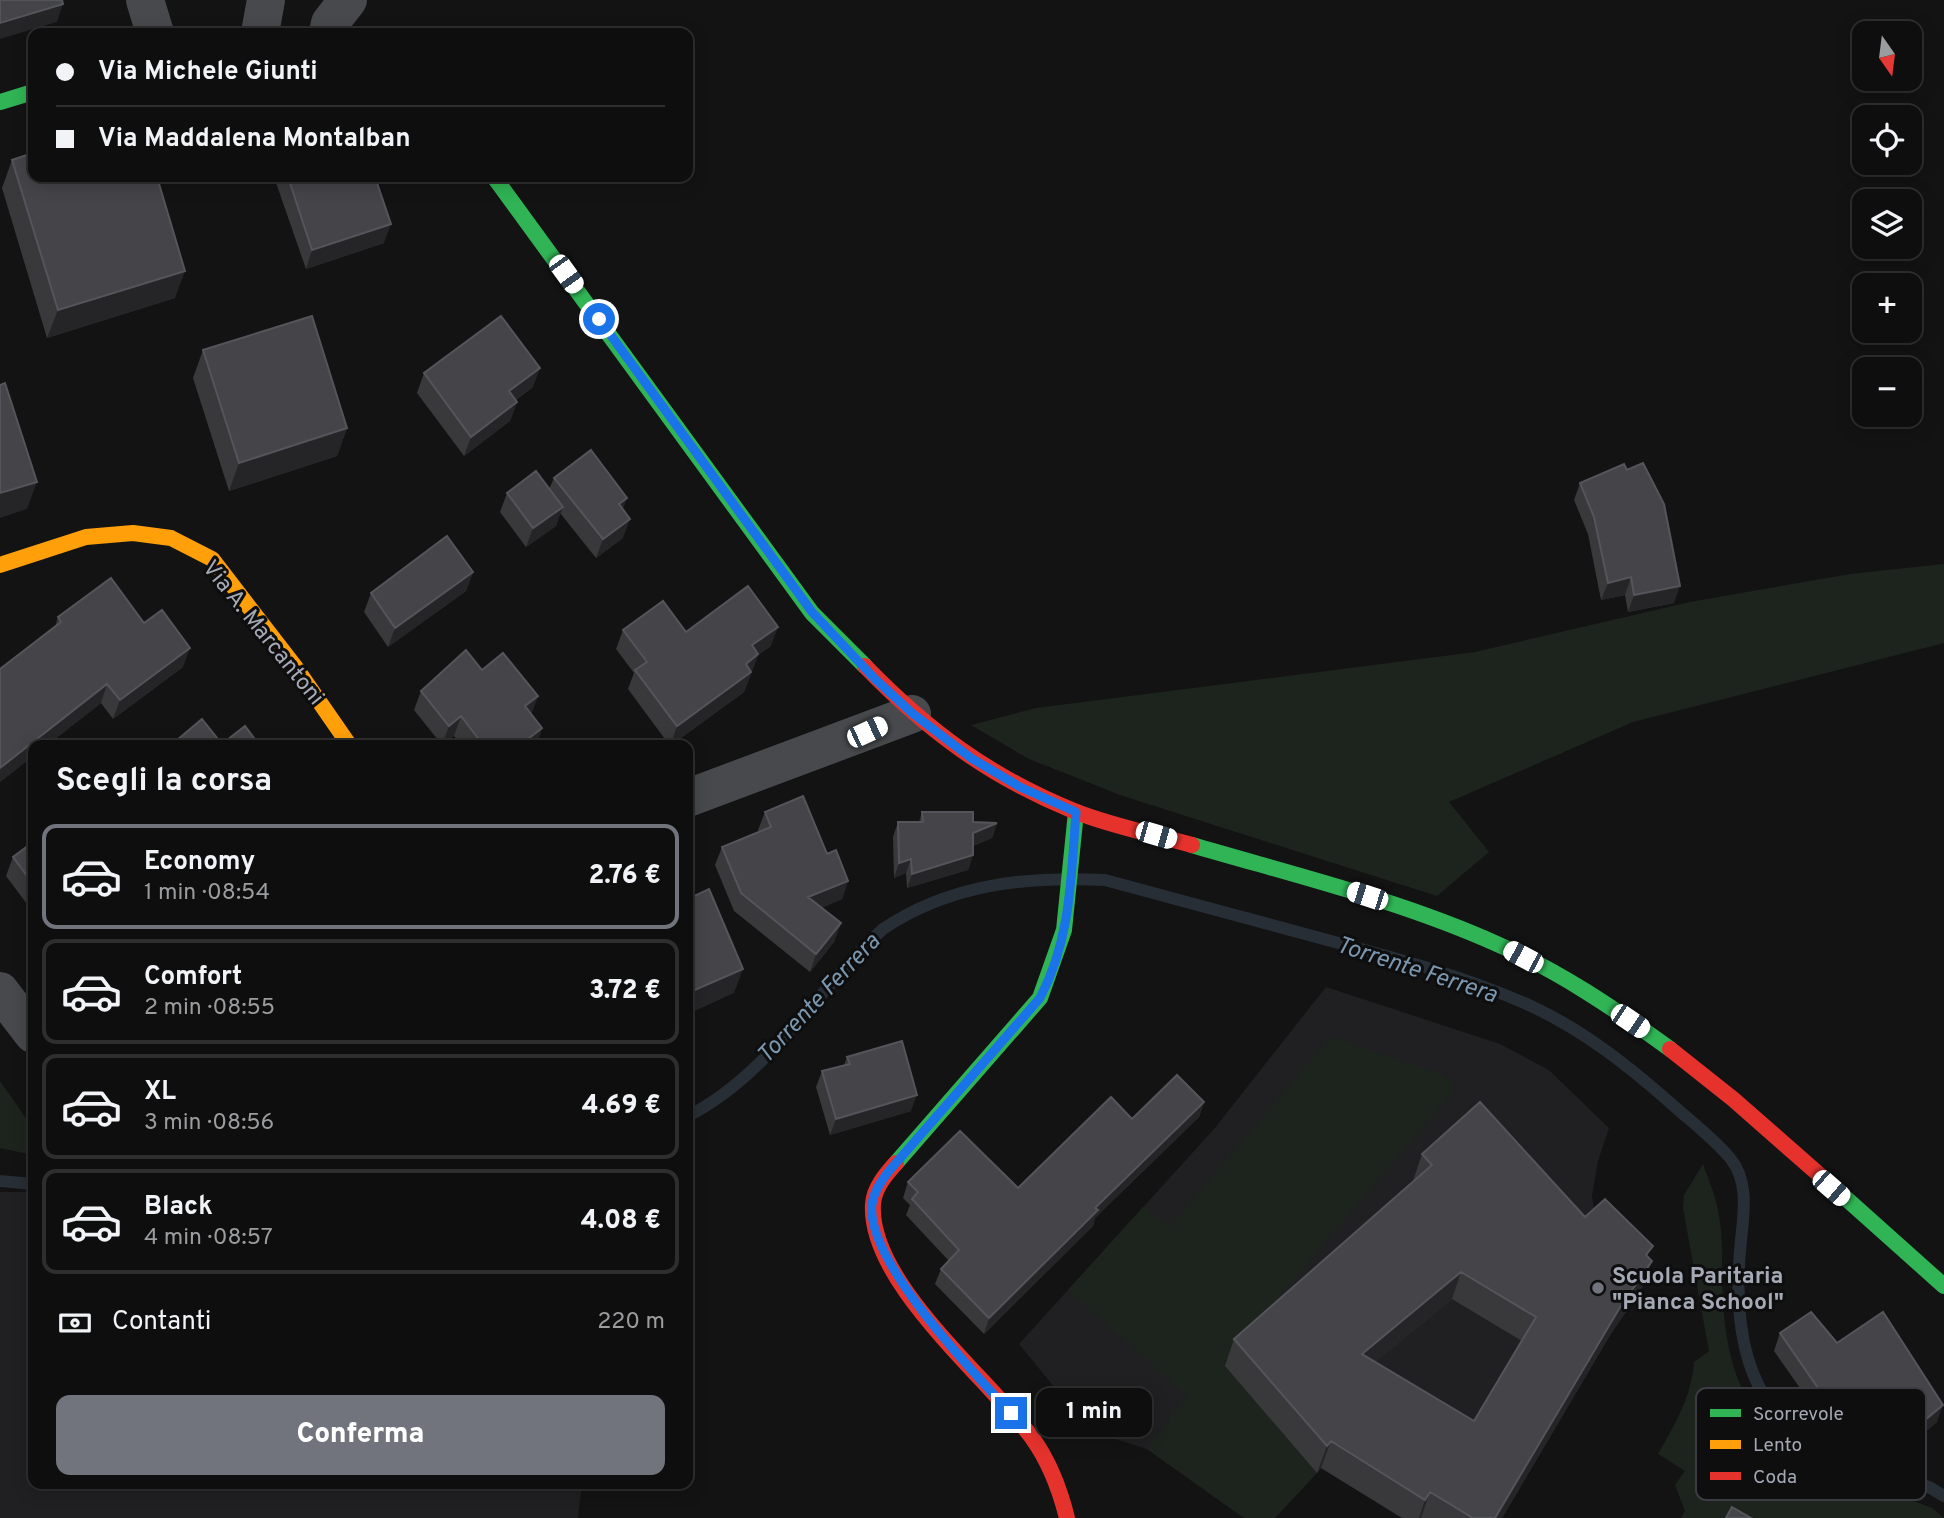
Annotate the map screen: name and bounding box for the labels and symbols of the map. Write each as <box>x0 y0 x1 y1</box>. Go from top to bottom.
north arrow <box>1852 21 1922 91</box>
car <box>546 251 587 297</box>
route start <box>583 303 615 335</box>
street label: Via A. Marcantoni <box>195 555 329 712</box>
car <box>844 714 891 750</box>
car <box>1133 819 1180 851</box>
car <box>1344 880 1391 912</box>
water label: Torrente Ferrera <box>751 927 888 1071</box>
water label: Torrente Ferrera <box>1332 931 1501 1011</box>
car <box>1500 938 1547 976</box>
car <box>1607 1001 1654 1041</box>
car <box>1809 1166 1854 1210</box>
place label: Scuola Paritaria "Pianca School" <box>1612 1263 1784 1318</box>
marker: Scuola Paritaria "Pianca School" <box>1590 1280 1606 1296</box>
callout: 1 min <box>1036 1388 1151 1438</box>
legend <box>1696 1388 1926 1500</box>
route end <box>995 1397 1027 1429</box>
text: Scorrevole <box>1753 1403 1844 1427</box>
text: Lento <box>1753 1434 1802 1458</box>
text: Coda <box>1753 1466 1797 1490</box>

